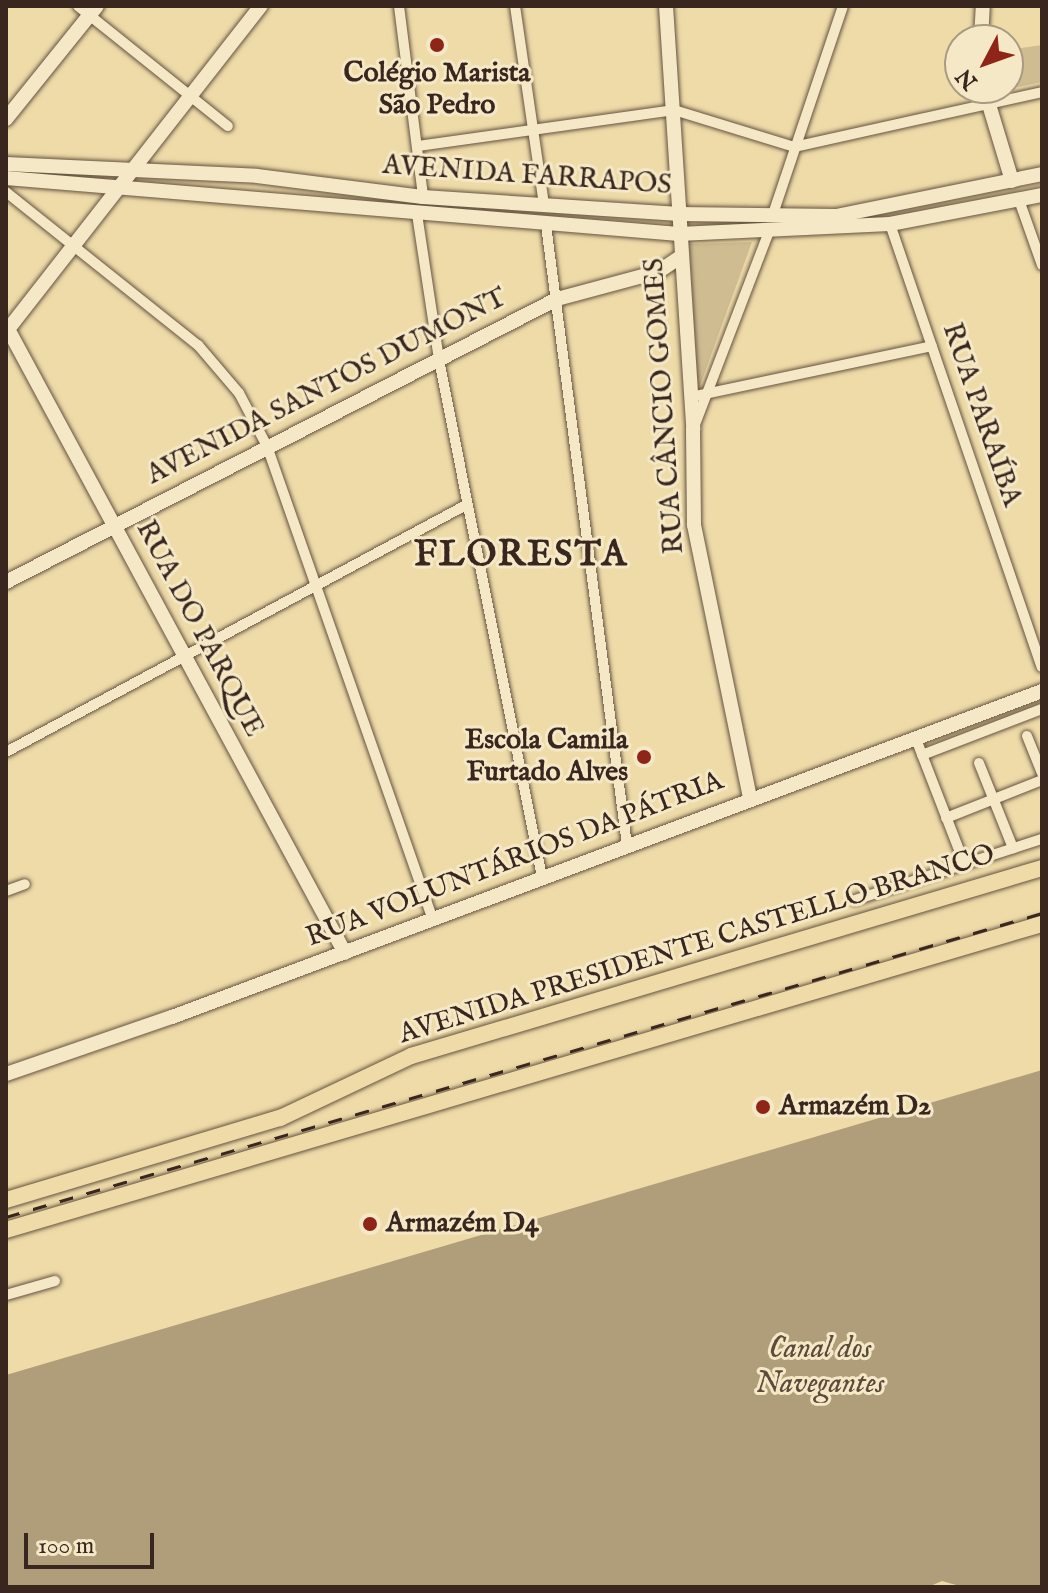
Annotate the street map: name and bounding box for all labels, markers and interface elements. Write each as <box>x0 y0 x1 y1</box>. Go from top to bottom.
north arrow <box>944 24 1024 104</box>
marker: Colégio Marista São Pedro <box>428 36 446 54</box>
place label: Colégio Marista São Pedro <box>344 57 530 123</box>
text: N <box>951 62 984 95</box>
street label: AVENIDA FARRAPOS <box>381 149 673 203</box>
street label: RUA CÂNCIO GOMES <box>638 257 692 555</box>
street label: AVENIDA SANTOS DUMONT <box>141 281 513 493</box>
street label: RUA PARAÍBA <box>934 319 1028 511</box>
street label: RUA DO PARQUE <box>128 515 270 743</box>
district label: FLORESTA <box>414 534 628 578</box>
place label: Escola Camila Furtado Alves <box>465 724 628 790</box>
marker: Escola Camila Furtado Alves <box>635 748 653 766</box>
street label: RUA VOLUNTÁRIOS DA PÁTRIA <box>302 765 728 955</box>
street label: AVENIDA PRESIDENTE CASTELLO BRANCO <box>395 838 999 1052</box>
place label: Armazém D2 <box>779 1090 931 1124</box>
marker: Armazém D2 <box>754 1098 772 1116</box>
place label: Armazém D4 <box>386 1207 539 1241</box>
marker: Armazém D4 <box>361 1215 379 1233</box>
water label: Canal dos Navegantes <box>756 1331 884 1402</box>
scale bar <box>28 1517 158 1567</box>
text: 100 m <box>38 1531 94 1562</box>

